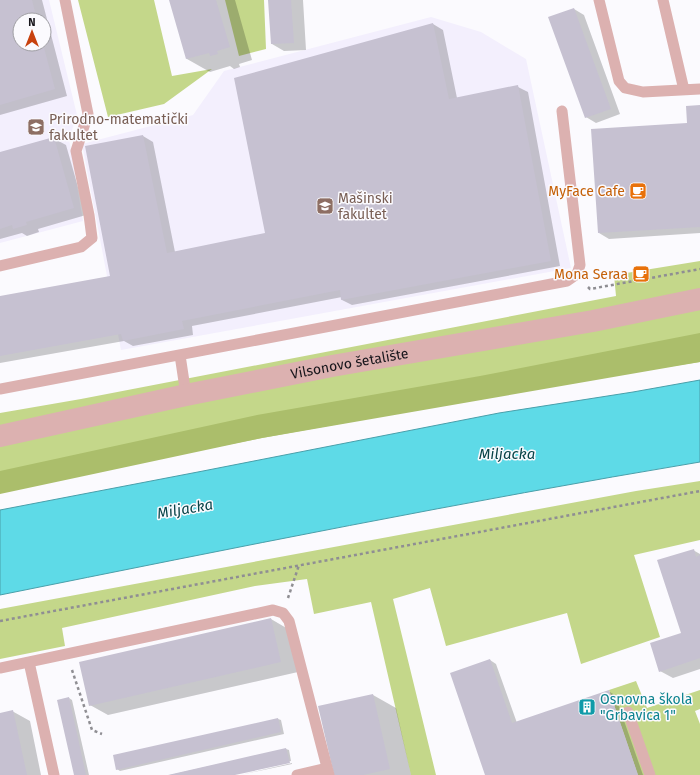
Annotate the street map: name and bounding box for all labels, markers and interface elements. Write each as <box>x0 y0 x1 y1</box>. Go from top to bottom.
north arrow <box>12 12 52 52</box>
text: N <box>28 16 36 29</box>
place label: Prirodno-matematički fakultet <box>49 111 188 144</box>
school or university icon: Prirodno-matematički fakultet <box>26 117 46 137</box>
cafe icon: MyFace Cafe <box>628 181 648 201</box>
place label: MyFace Cafe <box>548 183 625 200</box>
place label: Mašinski fakultet <box>338 190 393 223</box>
school or university icon: Mašinski fakultet <box>315 196 335 216</box>
cafe icon: Mona Seraa <box>631 264 651 284</box>
place label: Mona Seraa <box>554 266 628 283</box>
street label: Vilsonovo šetalište <box>289 344 410 383</box>
water label: Miljacka <box>479 445 535 463</box>
water label: Miljacka <box>156 495 214 523</box>
place label: Osnovna škola "Grbavica 1" <box>600 691 692 724</box>
building icon: Osnovna škola "Grbavica 1" <box>577 697 597 717</box>

